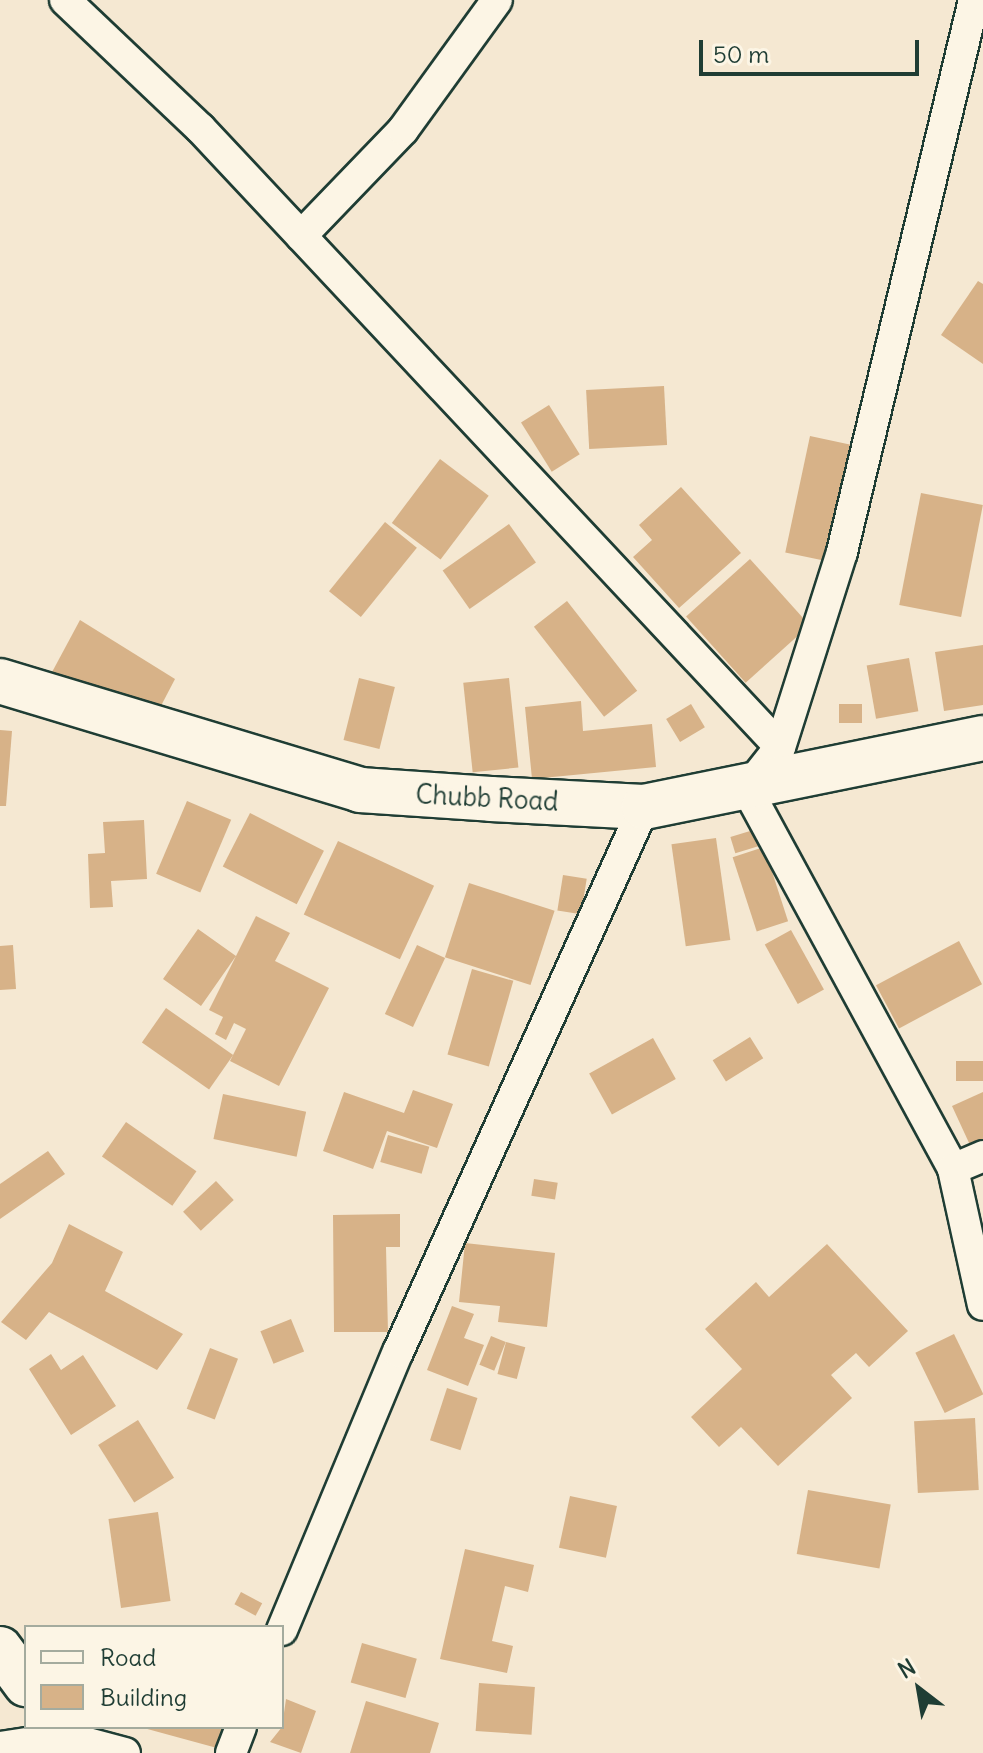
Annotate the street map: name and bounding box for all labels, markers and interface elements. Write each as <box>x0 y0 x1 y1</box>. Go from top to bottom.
scale bar <box>703 24 923 74</box>
text: 50 m <box>713 39 769 69</box>
street label: Chubb Road <box>415 779 559 817</box>
legend <box>24 1625 284 1729</box>
text: Road <box>100 1642 156 1672</box>
north arrow <box>879 1649 959 1729</box>
text: N <box>893 1653 920 1684</box>
text: Building <box>100 1682 187 1712</box>

